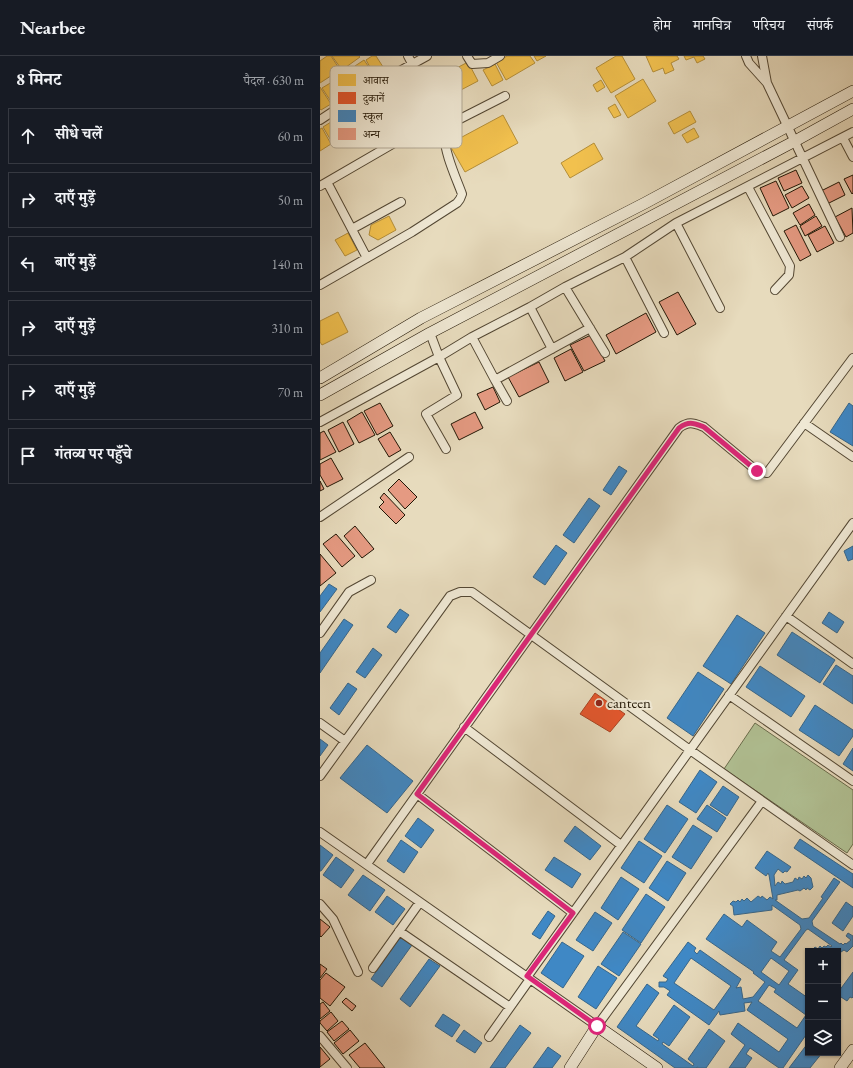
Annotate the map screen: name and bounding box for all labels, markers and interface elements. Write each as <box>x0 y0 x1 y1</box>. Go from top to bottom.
text: Nearbee <box>20 15 85 40</box>
text: होम <box>653 16 671 34</box>
text: मानचित्र <box>693 16 731 34</box>
text: परिचय <box>753 16 785 34</box>
text: संपर्क <box>807 16 833 34</box>
legend <box>330 66 462 148</box>
text: 8 मिनट <box>16 68 61 90</box>
text: पैदल · 630 m <box>244 72 304 89</box>
text: आवास <box>363 73 389 87</box>
text: दुकानें <box>362 91 386 105</box>
text: स्कूल <box>362 109 383 124</box>
text: सीधे चलें <box>55 124 102 143</box>
icon: ahead <box>17 125 39 147</box>
text: अन्य <box>363 127 381 141</box>
text: 60 m <box>278 128 303 145</box>
text: दाएँ मुड़ें <box>55 188 95 207</box>
icon: right <box>17 189 39 211</box>
text: 50 m <box>278 192 303 209</box>
text: बाएँ मुड़ें <box>55 252 96 271</box>
icon: left <box>17 253 39 275</box>
text: 140 m <box>272 256 303 273</box>
text: दाएँ मुड़ें <box>55 316 95 335</box>
icon: right <box>17 317 39 339</box>
text: 310 m <box>272 320 303 337</box>
text: दाएँ मुड़ें <box>55 380 95 399</box>
icon: right <box>17 381 39 403</box>
text: 70 m <box>278 384 303 401</box>
text: गंतव्य पर पहुँचे <box>55 444 132 463</box>
icon: arrive <box>17 445 39 467</box>
route end <box>748 462 766 480</box>
place label: canteen <box>607 693 651 712</box>
marker: canteen <box>594 698 604 708</box>
map controls <box>805 948 841 1056</box>
button: + <box>805 948 841 984</box>
button: − <box>805 984 841 1020</box>
route start <box>588 1017 606 1035</box>
button: layers <box>805 1020 841 1056</box>

